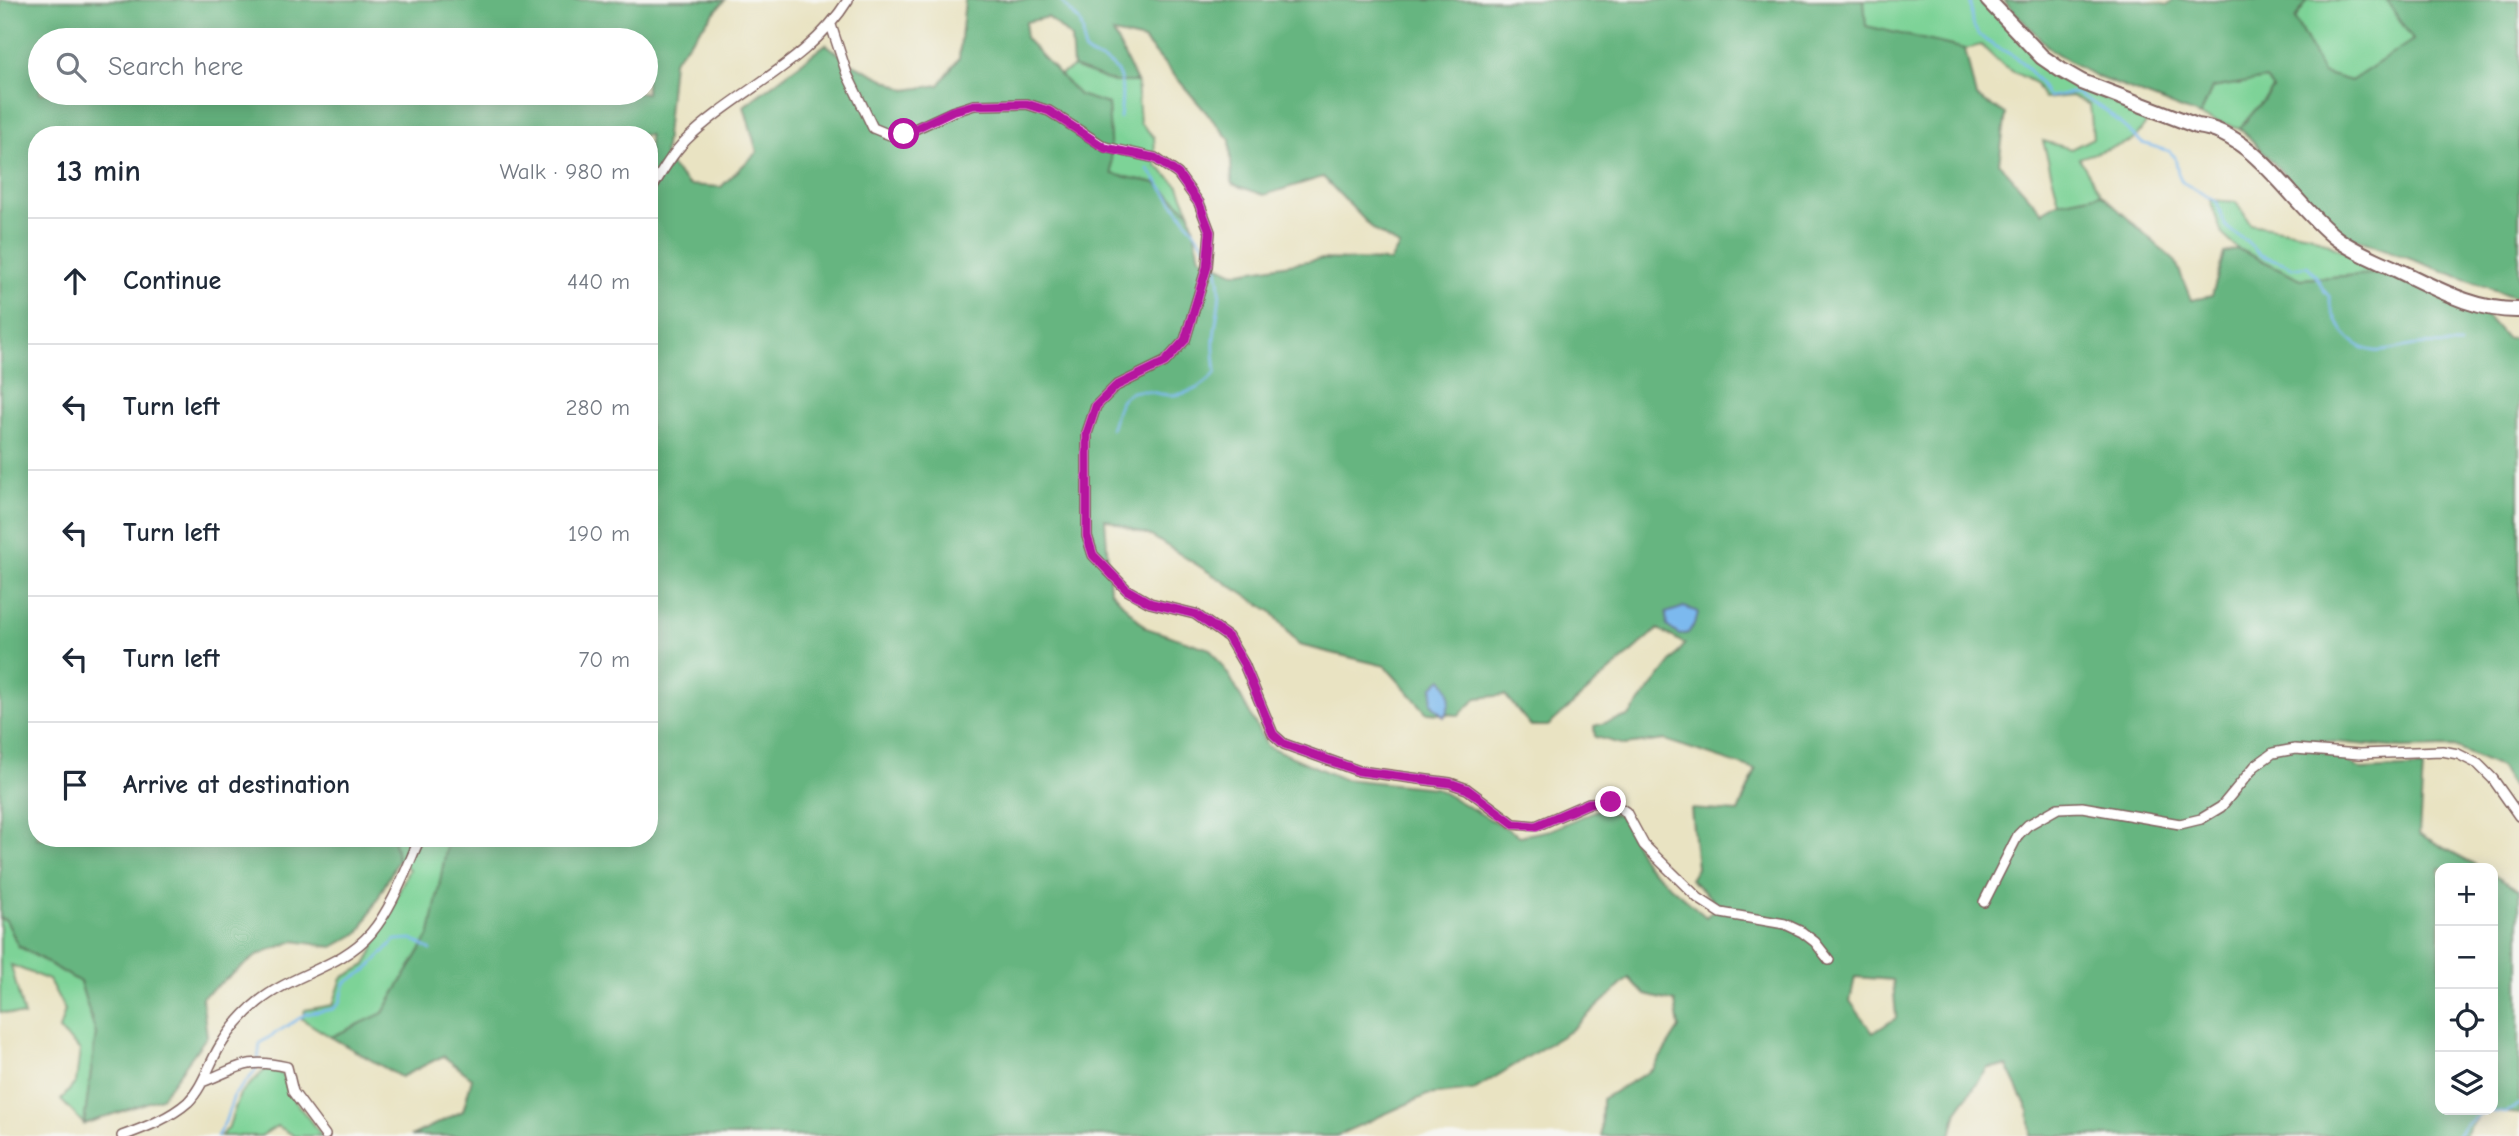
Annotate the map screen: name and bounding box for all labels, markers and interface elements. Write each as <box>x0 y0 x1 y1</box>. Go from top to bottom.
search box <box>28 28 658 105</box>
icon: search <box>52 48 90 86</box>
text: Search here <box>108 52 243 82</box>
route start <box>888 118 919 149</box>
text: 13 min <box>56 154 141 189</box>
text: Walk · 980 m <box>499 158 630 185</box>
icon: ahead <box>56 262 94 300</box>
text: Continue <box>123 266 221 296</box>
text: 440 m <box>567 268 630 295</box>
icon: left <box>56 388 94 426</box>
text: Turn left <box>123 392 220 422</box>
text: 280 m <box>565 394 630 421</box>
icon: left <box>56 514 94 552</box>
text: Turn left <box>123 518 220 548</box>
text: 190 m <box>568 520 630 547</box>
icon: left <box>56 640 94 678</box>
text: Turn left <box>123 644 220 674</box>
text: 70 m <box>578 646 630 673</box>
icon: arrive <box>56 766 94 804</box>
text: Arrive at destination <box>123 770 350 800</box>
route end <box>1595 786 1626 817</box>
map controls <box>2435 863 2498 1115</box>
button: + <box>2435 863 2498 926</box>
button: − <box>2435 926 2498 989</box>
button: locate <box>2435 989 2498 1052</box>
button: layers <box>2435 1052 2498 1115</box>

